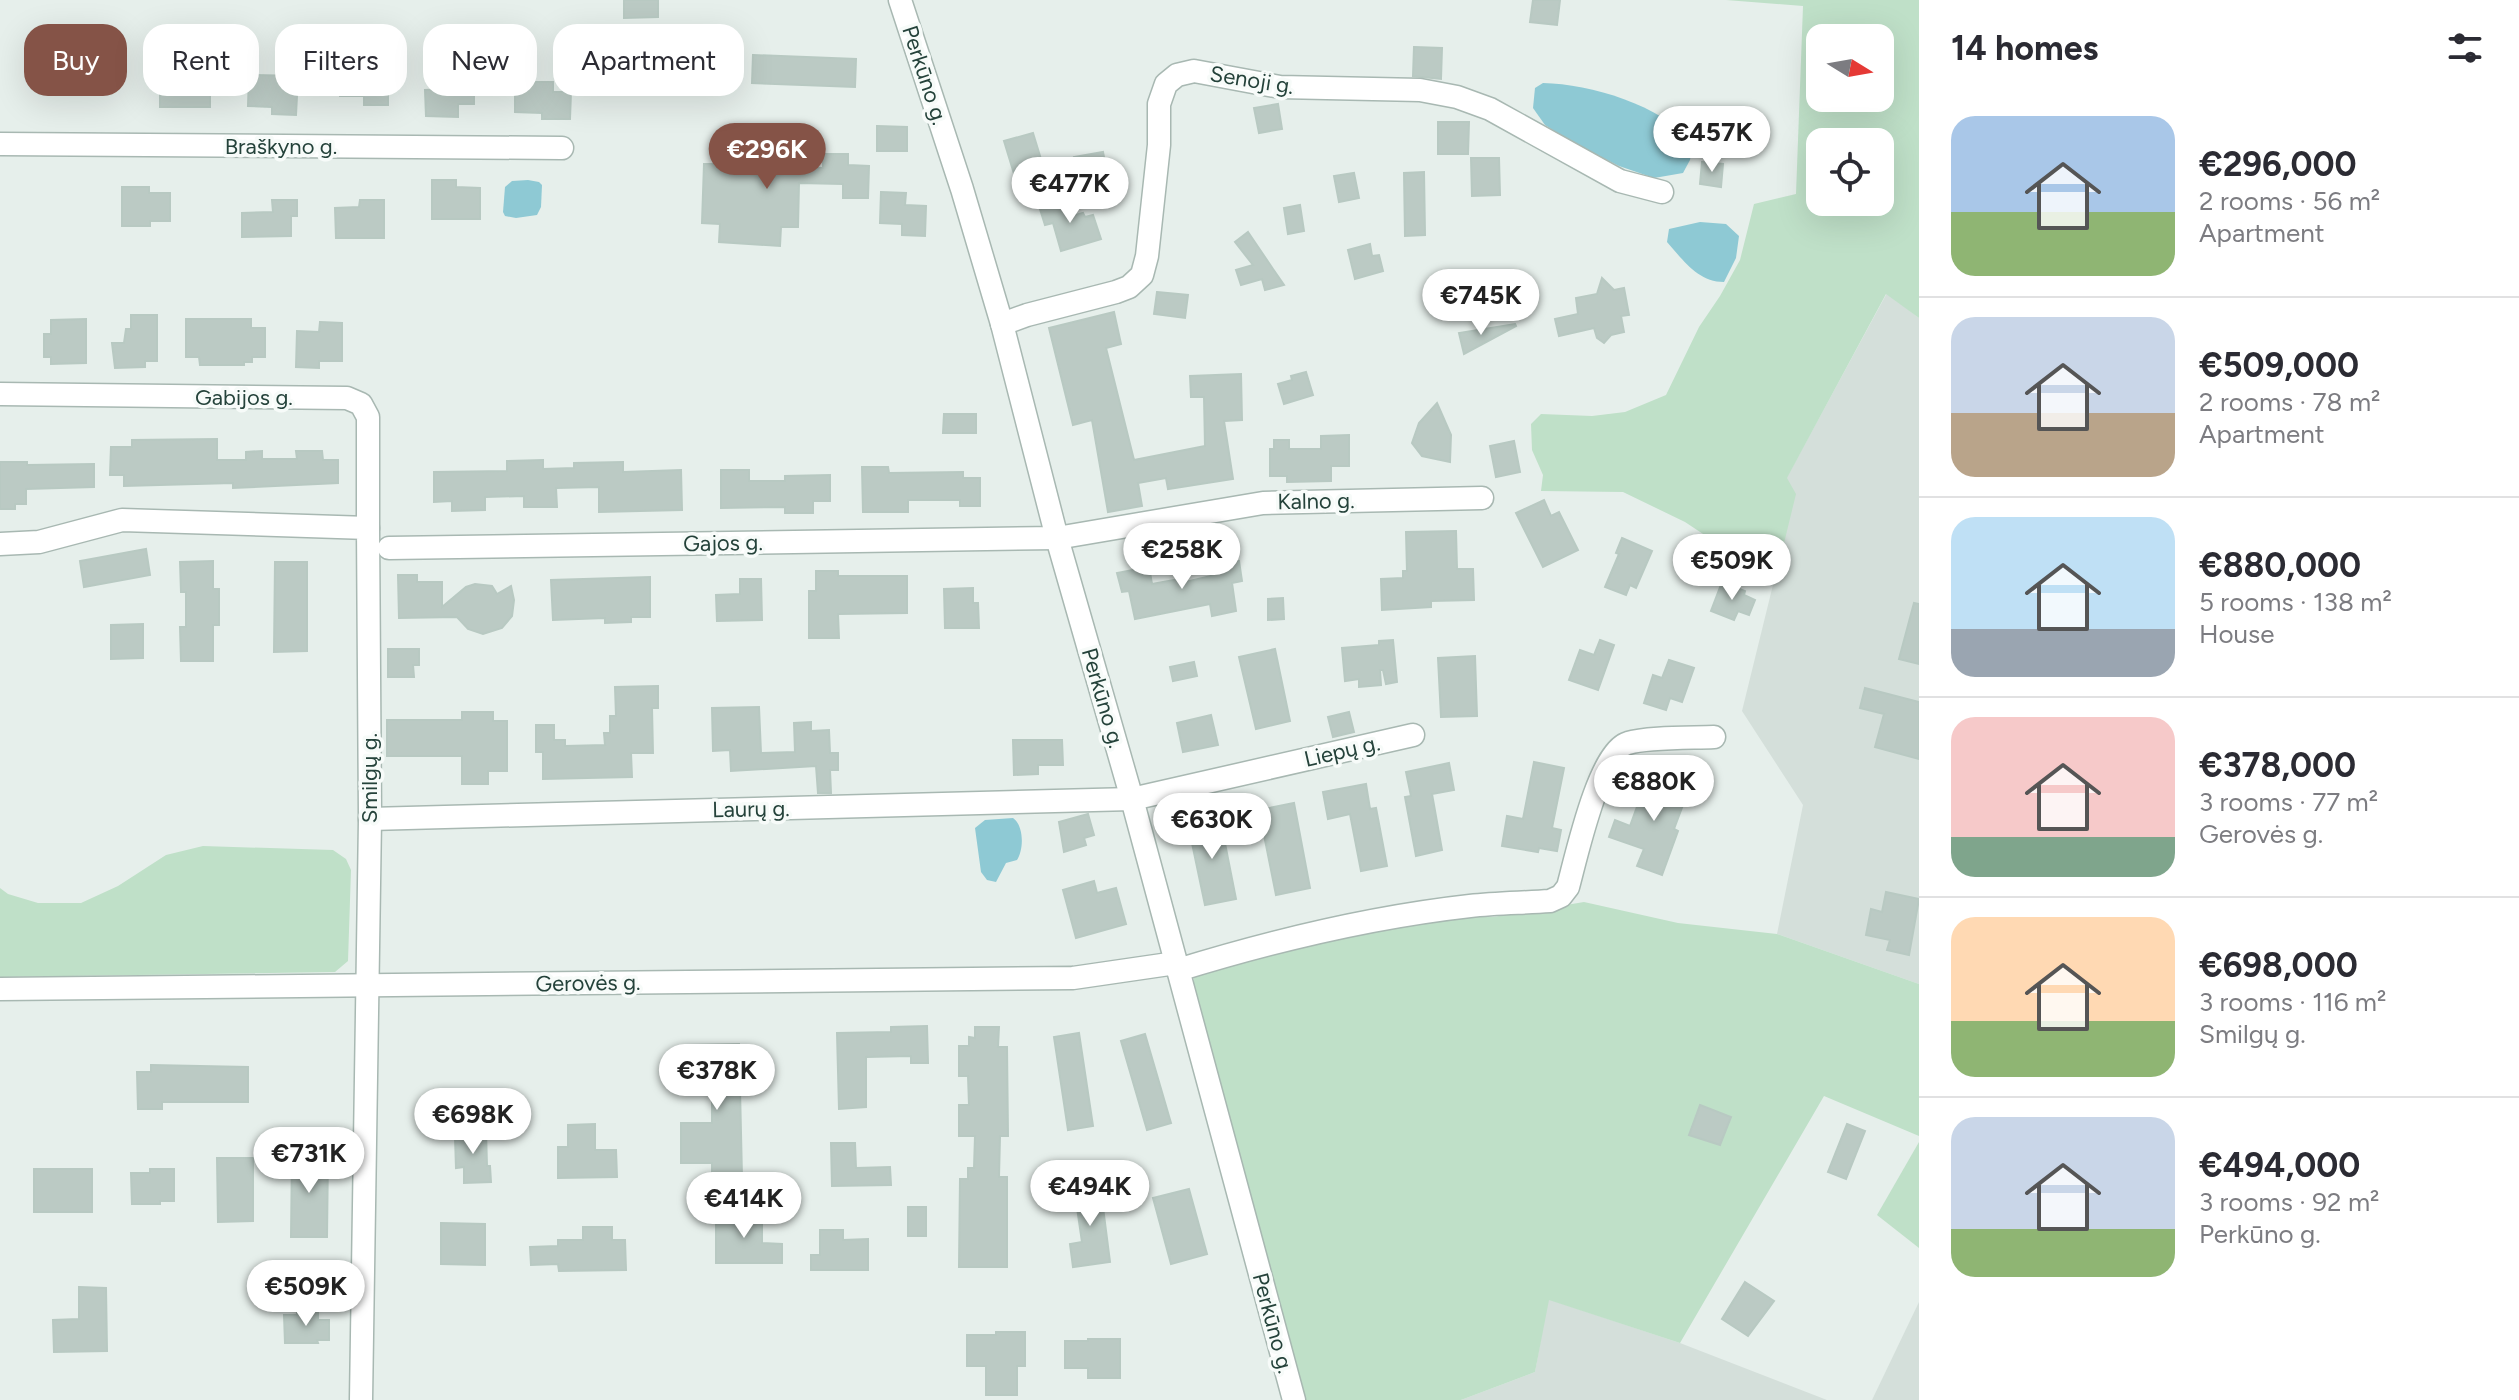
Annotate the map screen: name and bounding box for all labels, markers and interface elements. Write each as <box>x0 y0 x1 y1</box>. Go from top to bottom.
street label: Perkūno g. <box>896 22 954 128</box>
chip: Buy <box>24 24 127 96</box>
chip: Rent <box>143 24 259 96</box>
chip: Filters <box>275 24 407 96</box>
chip: New <box>423 24 537 96</box>
chip: Apartment <box>553 24 744 96</box>
north arrow <box>1806 24 1894 112</box>
map controls <box>1806 24 1894 216</box>
icon: filters <box>2443 26 2487 70</box>
text: 14 homes <box>1951 28 2098 69</box>
street label: Senoji g. <box>1208 60 1296 100</box>
pin: €457K <box>1656 106 1768 174</box>
text: €457K <box>1671 116 1753 148</box>
pin: €296K <box>711 123 823 191</box>
button: locate <box>1806 128 1894 216</box>
street label: Braškyno g. <box>225 133 337 160</box>
text: €296K <box>727 133 807 165</box>
text: €296,000 <box>2199 144 2357 185</box>
icon: home <box>2015 148 2111 244</box>
pin: €477K <box>1014 157 1126 225</box>
text: €477K <box>1030 167 1110 199</box>
text: 2 rooms · 56 m² <box>2199 185 2380 217</box>
text: Apartment <box>2199 217 2325 249</box>
pin: €745K <box>1425 269 1537 337</box>
text: €745K <box>1440 279 1522 311</box>
text: €509,000 <box>2199 345 2359 386</box>
icon: home <box>2015 349 2111 445</box>
street label: Gabijos g. <box>195 384 293 411</box>
text: 2 rooms · 78 m² <box>2199 386 2380 418</box>
text: Apartment <box>2199 418 2325 450</box>
street label: Kalno g. <box>1277 487 1355 515</box>
pin: €258K <box>1126 523 1238 591</box>
street label: Gajos g. <box>683 529 763 557</box>
text: €258K <box>1141 533 1223 565</box>
pin: €509K <box>1676 534 1788 602</box>
text: €509K <box>1691 544 1773 576</box>
text: €880,000 <box>2199 545 2361 586</box>
icon: home <box>2015 549 2111 645</box>
text: 5 rooms · 138 m² <box>2199 586 2392 618</box>
text: House <box>2199 618 2274 650</box>
street label: Perkūno g. <box>1076 645 1130 751</box>
street label: Liepų g. <box>1302 729 1382 773</box>
street label: Smilgų g. <box>356 733 383 823</box>
text: €378,000 <box>2199 745 2356 786</box>
icon: home <box>2015 749 2111 845</box>
pin: €880K <box>1598 755 1710 823</box>
text: €880K <box>1612 765 1696 797</box>
text: 3 rooms · 77 m² <box>2199 786 2378 818</box>
pin: €630K <box>1156 793 1268 861</box>
street label: Laurų g. <box>712 795 790 823</box>
text: €630K <box>1171 803 1253 835</box>
text: Gerovės g. <box>2199 818 2323 850</box>
text: €698,000 <box>2199 945 2358 986</box>
icon: home <box>2015 949 2111 1045</box>
street label: Gerovės g. <box>535 969 641 997</box>
text: 3 rooms · 116 m² <box>2199 986 2386 1018</box>
text: Smilgų g. <box>2199 1018 2306 1050</box>
pin: €378K <box>661 1044 773 1112</box>
text: €378K <box>677 1054 757 1086</box>
pin: €698K <box>417 1088 529 1156</box>
text: €698K <box>432 1098 514 1130</box>
pin: €731K <box>253 1127 365 1195</box>
text: €731K <box>271 1137 347 1169</box>
text: €494,000 <box>2199 1145 2360 1186</box>
icon: home <box>2015 1149 2111 1245</box>
pin: €494K <box>1034 1160 1146 1228</box>
text: €494K <box>1048 1170 1132 1202</box>
pin: €414K <box>688 1172 800 1240</box>
text: €414K <box>704 1182 784 1214</box>
text: 3 rooms · 92 m² <box>2199 1186 2379 1218</box>
text: Perkūno g. <box>2199 1218 2321 1250</box>
pin: €509K <box>250 1260 362 1328</box>
text: €509K <box>265 1270 347 1302</box>
street label: Perkūno g. <box>1247 1270 1299 1376</box>

